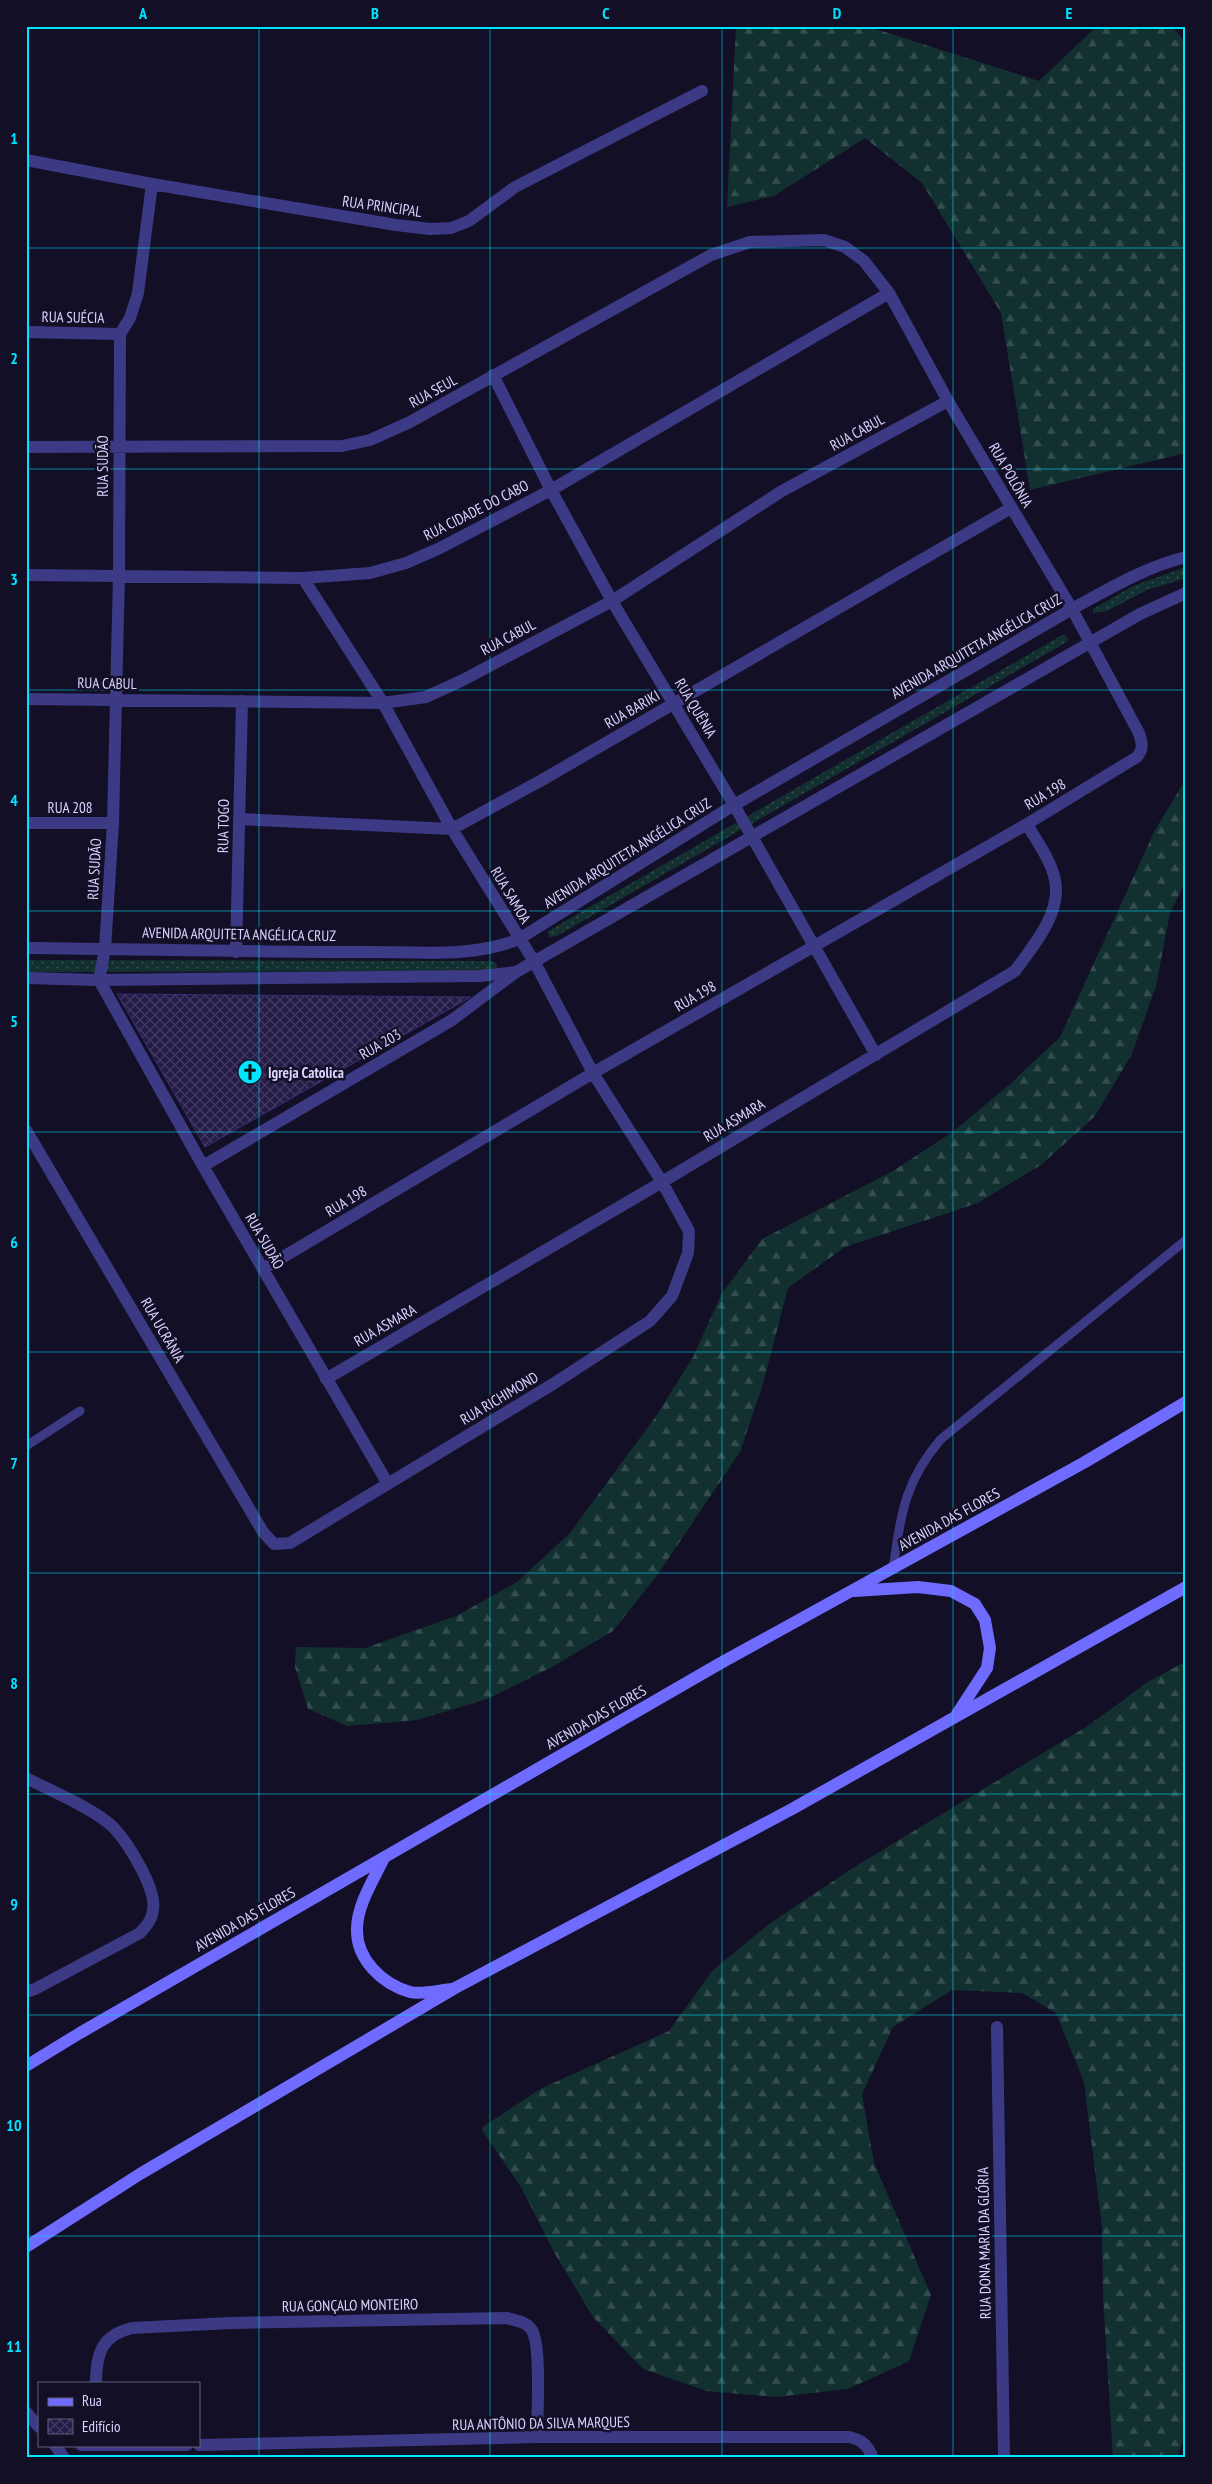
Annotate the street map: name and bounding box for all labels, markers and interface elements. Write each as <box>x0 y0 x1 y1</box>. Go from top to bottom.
text: A <box>138 3 148 23</box>
text: B <box>371 3 379 23</box>
text: C <box>602 3 610 23</box>
text: D <box>833 3 842 23</box>
text: E <box>1066 3 1073 23</box>
text: 1 <box>10 128 18 148</box>
street label: RUA PRINCIPAL <box>341 191 424 221</box>
street label: RUA SUÉCIA <box>41 307 106 327</box>
text: 2 <box>10 348 18 368</box>
street label: RUA SEUL <box>406 370 461 412</box>
street label: RUA CABUL <box>826 409 888 455</box>
street label: RUA SUDÃO <box>93 435 112 497</box>
street label: RUA POLÔNIA <box>985 439 1038 512</box>
street label: RUA CIDADE DO CABO <box>420 475 532 545</box>
text: 3 <box>10 569 18 589</box>
street label: AVENIDA ARQUITETA ANGÉLICA CRUZ <box>887 589 1065 703</box>
street label: RUA CABUL <box>477 614 539 659</box>
street label: RUA CABUL <box>77 673 138 693</box>
street label: RUA QUÊNIA <box>671 675 722 742</box>
street label: RUA BARIKI <box>601 686 663 732</box>
street label: RUA 198 <box>1021 774 1069 814</box>
text: 4 <box>10 790 18 810</box>
street label: AVENIDA ARQUITETA ANGÉLICA CRUZ <box>540 793 714 912</box>
street label: RUA 208 <box>47 798 93 817</box>
street label: RUA TOGO <box>213 799 233 853</box>
street label: RUA SUDÃO <box>83 838 105 900</box>
street label: RUA SAMOA <box>487 863 536 928</box>
street label: AVENIDA ARQUITETA ANGÉLICA CRUZ <box>142 923 336 945</box>
street label: RUA 198 <box>671 977 719 1015</box>
text: 5 <box>10 1011 18 1031</box>
street label: RUA 203 <box>356 1025 404 1063</box>
church icon: Igreja Catolica <box>237 1059 263 1085</box>
place label: Igreja Catolica <box>268 1063 344 1082</box>
street label: RUA ASMARA <box>700 1094 769 1146</box>
street label: RUA 198 <box>322 1181 370 1221</box>
street label: RUA SUDÃO <box>241 1210 289 1272</box>
text: 6 <box>10 1232 18 1252</box>
street label: RUA UCRÂNIA <box>137 1294 190 1367</box>
street label: RUA ASMARA <box>351 1299 420 1350</box>
street label: RUA RICHIMOND <box>457 1367 542 1429</box>
text: 7 <box>10 1453 18 1473</box>
street label: AVENIDA DAS FLORES <box>895 1483 1003 1555</box>
text: 8 <box>10 1673 18 1693</box>
street label: AVENIDA DAS FLORES <box>542 1681 650 1753</box>
street label: AVENIDA DAS FLORES <box>191 1883 299 1955</box>
text: 9 <box>10 1894 18 1914</box>
text: 10 <box>6 2115 22 2135</box>
street label: RUA DONA MARIA DA GLÓRIA <box>973 2166 995 2319</box>
street label: RUA GONÇALO MONTEIRO <box>282 2294 418 2316</box>
text: 11 <box>6 2336 22 2356</box>
legend <box>38 2382 200 2446</box>
text: Rua <box>82 2391 102 2410</box>
street label: RUA ANTÔNIO DA SILVA MARQUES <box>452 2412 630 2434</box>
text: Edifício <box>82 2417 120 2436</box>

